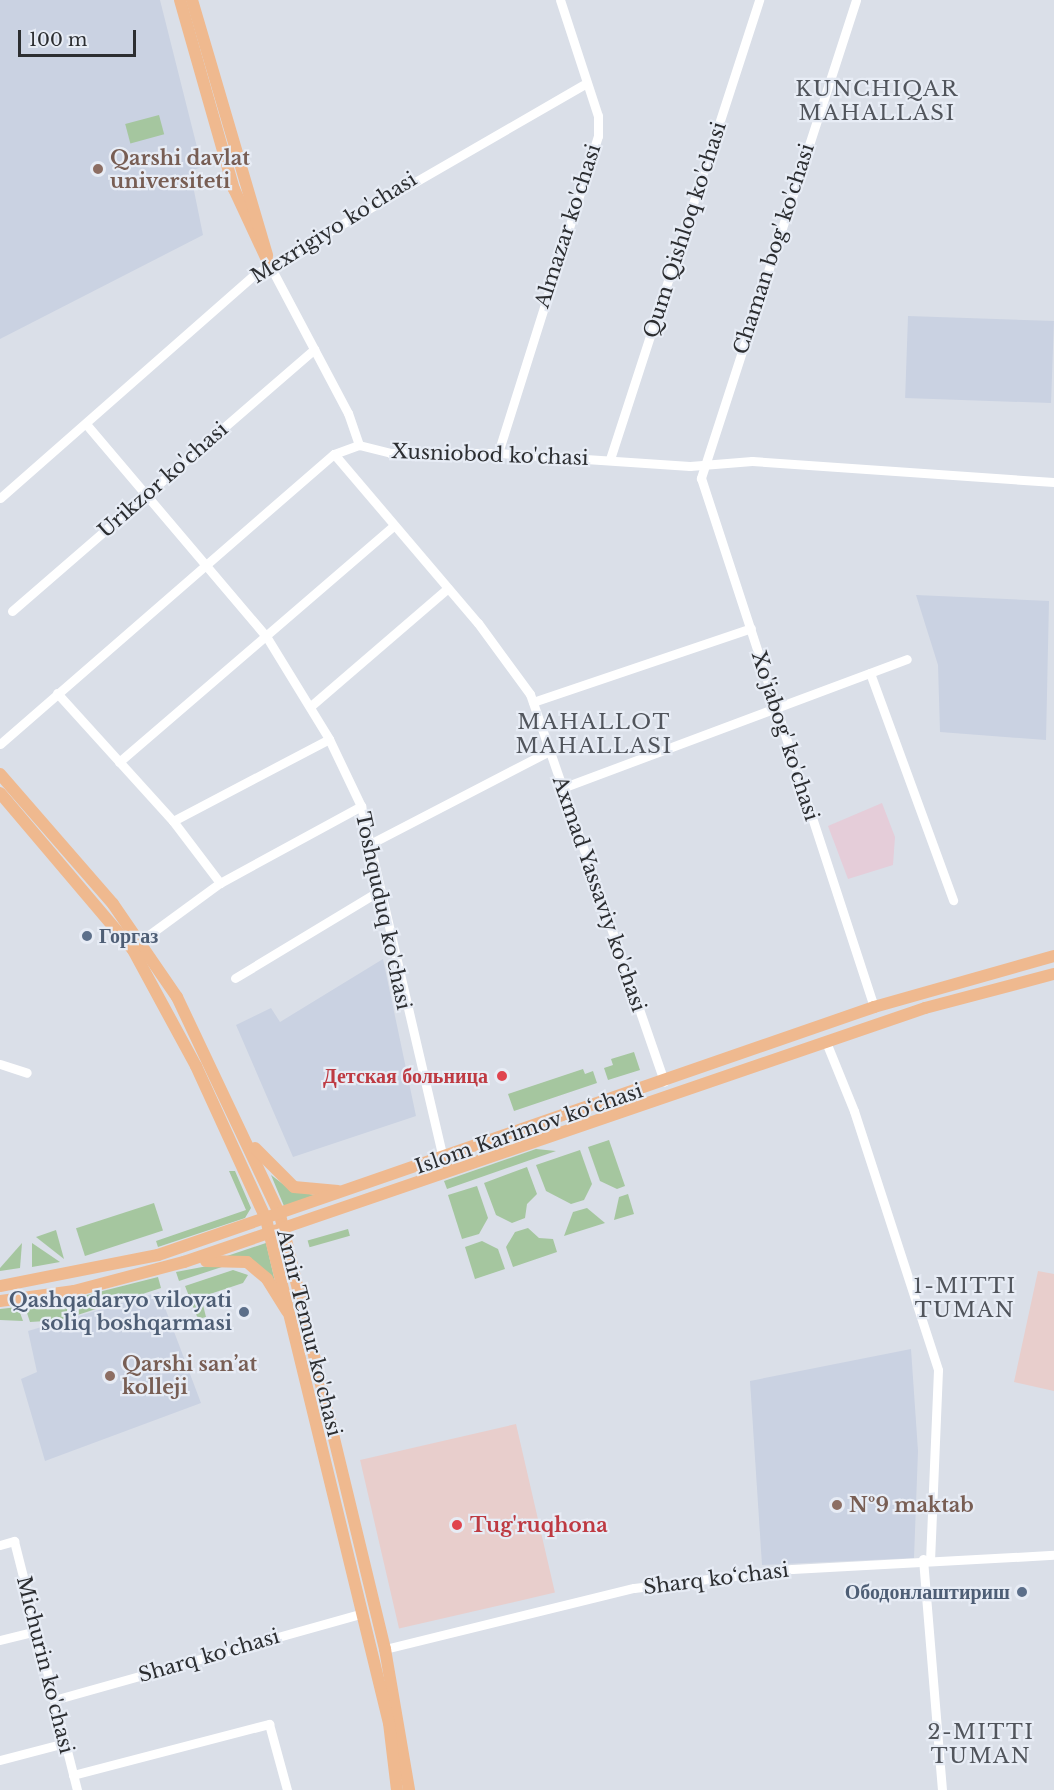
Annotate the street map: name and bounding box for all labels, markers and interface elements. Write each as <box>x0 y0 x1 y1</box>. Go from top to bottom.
scale bar <box>21 18 140 56</box>
text: 100 m <box>29 29 87 51</box>
district label: KUNCHIQAR MAHALLASI <box>795 76 959 126</box>
street label: Qum Qishloq ko'chasi <box>639 119 731 341</box>
street label: Chaman bog' ko'chasi <box>728 140 820 358</box>
street label: Almazar ko'chasi <box>530 141 606 311</box>
place label: Qarshi davlat universiteti <box>110 146 250 193</box>
marker: Qarshi davlat universiteti <box>91 162 105 176</box>
street label: Mexrigiyo ko'chasi <box>247 167 421 289</box>
street label: Urikzor ko'chasi <box>93 417 233 543</box>
street label: Xusniobod ko'chasi <box>391 440 589 470</box>
street label: Xo'jabog' ko'chasi <box>746 648 824 824</box>
district label: MAHALLOT MAHALLASI <box>515 709 673 759</box>
street label: Axmad Yassaviy ko'chasi <box>547 772 651 1016</box>
street label: Toshquduq ko'chasi <box>350 810 416 1012</box>
place label: Горгаз <box>99 924 158 948</box>
marker: Горгаз <box>80 929 94 943</box>
place label: Детская больница <box>323 1064 488 1088</box>
marker: Детская больница <box>493 1067 511 1085</box>
street label: Islom Karimov ko‘chasi <box>412 1079 646 1179</box>
street label: Amir Temur ko'chasi <box>271 1226 347 1440</box>
district label: 1-MITTI TUMAN <box>913 1273 1017 1323</box>
place label: Qashqadaryo viloyati soliq boshqarmasi <box>8 1288 232 1335</box>
marker: Qashqadaryo viloyati soliq boshqarmasi <box>237 1305 251 1319</box>
place label: Qarshi san’at kolleji <box>122 1352 257 1399</box>
marker: Qarshi san’at kolleji <box>103 1369 117 1383</box>
place label: №9 maktab <box>849 1493 974 1517</box>
marker: №9 maktab <box>830 1498 844 1512</box>
place label: Tug'ruqhona <box>470 1513 608 1537</box>
marker: Tug'ruqhona <box>448 1516 466 1534</box>
street label: Sharq ko‘chasi <box>642 1558 790 1600</box>
street label: Michurin ko'chasi <box>11 1574 79 1756</box>
place label: Ободонлаштириш <box>845 1580 1010 1604</box>
marker: Ободонлаштириш <box>1015 1585 1029 1599</box>
street label: Sharq ko'chasi <box>136 1624 282 1688</box>
district label: 2-MITTI TUMAN <box>928 1719 1034 1769</box>

